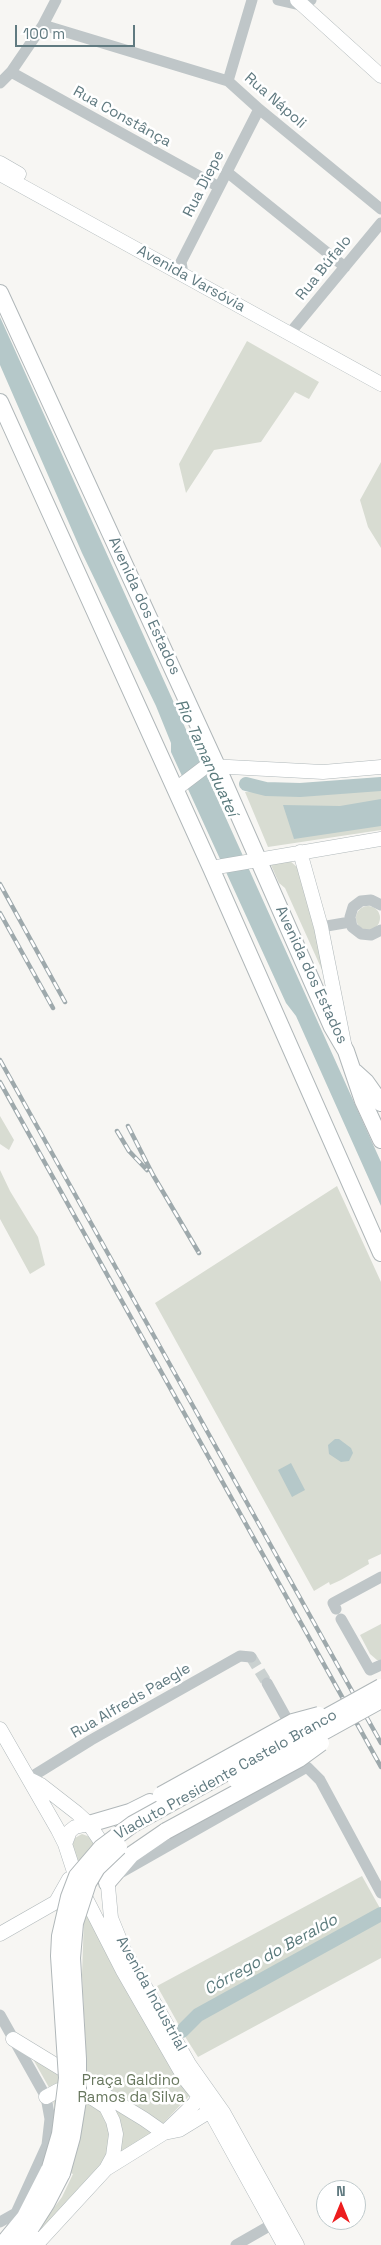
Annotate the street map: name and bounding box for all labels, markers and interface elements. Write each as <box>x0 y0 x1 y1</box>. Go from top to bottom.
scale bar <box>18 15 138 47</box>
text: 100 m <box>23 24 65 43</box>
street label: Rua Nápoli <box>240 69 310 133</box>
street label: Rua Constânça <box>70 83 174 151</box>
street label: Rua Diepe <box>180 148 228 220</box>
street label: Rua Búfalo <box>292 232 356 304</box>
street label: Avenida Varsóvia <box>134 242 248 316</box>
street label: Avenida dos Estados <box>104 534 184 678</box>
water label: Rio Tamanduateí <box>170 696 242 820</box>
street label: Avenida dos Estados <box>271 903 351 1047</box>
street label: Rua Alfreds Paegle <box>68 1659 194 1743</box>
street label: Viaduto Presidente Castelo Branco <box>112 1706 340 1844</box>
water label: Córrego do Beraldo <box>201 1910 341 2000</box>
street label: Avenida Industrial <box>112 1933 190 2055</box>
park label: Praça Galdino Ramos da Silva <box>77 2072 185 2107</box>
north arrow <box>316 2180 366 2230</box>
text: N <box>336 2182 346 2200</box>

